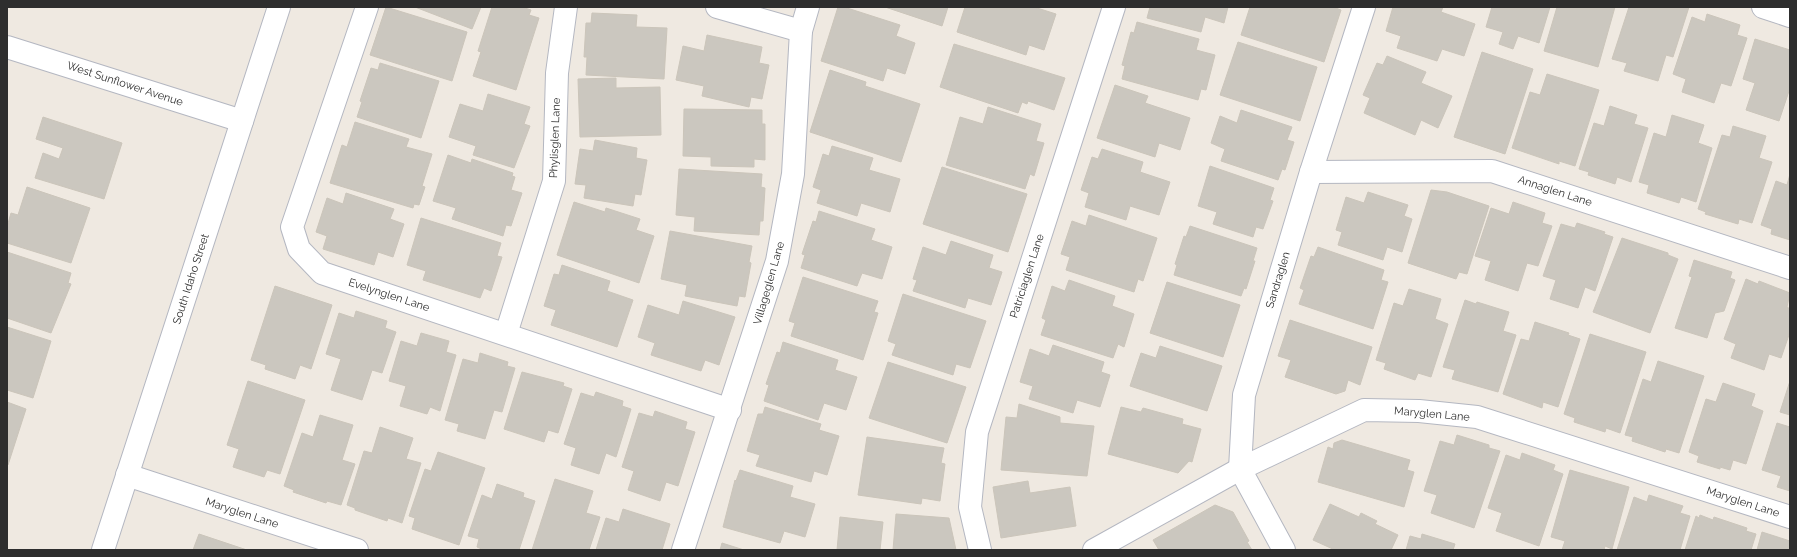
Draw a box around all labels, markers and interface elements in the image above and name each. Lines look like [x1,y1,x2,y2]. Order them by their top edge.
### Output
street label: West Sunflower Avenue [65,59,185,109]
street label: Phylisglen Lane [547,97,563,178]
street label: Annaglen Lane [1516,173,1594,209]
street label: South Idaho Street [170,232,212,326]
street label: Patriciaglen Lane [1007,232,1047,320]
street label: Villageglen Lane [751,239,787,326]
street label: Sandraglen [1263,250,1293,310]
street label: Evelynglen Lane [347,276,432,314]
street label: Maryglen Lane [1394,404,1471,424]
street label: Maryglen Lane [1705,484,1782,520]
street label: Maryglen Lane [204,495,281,531]

